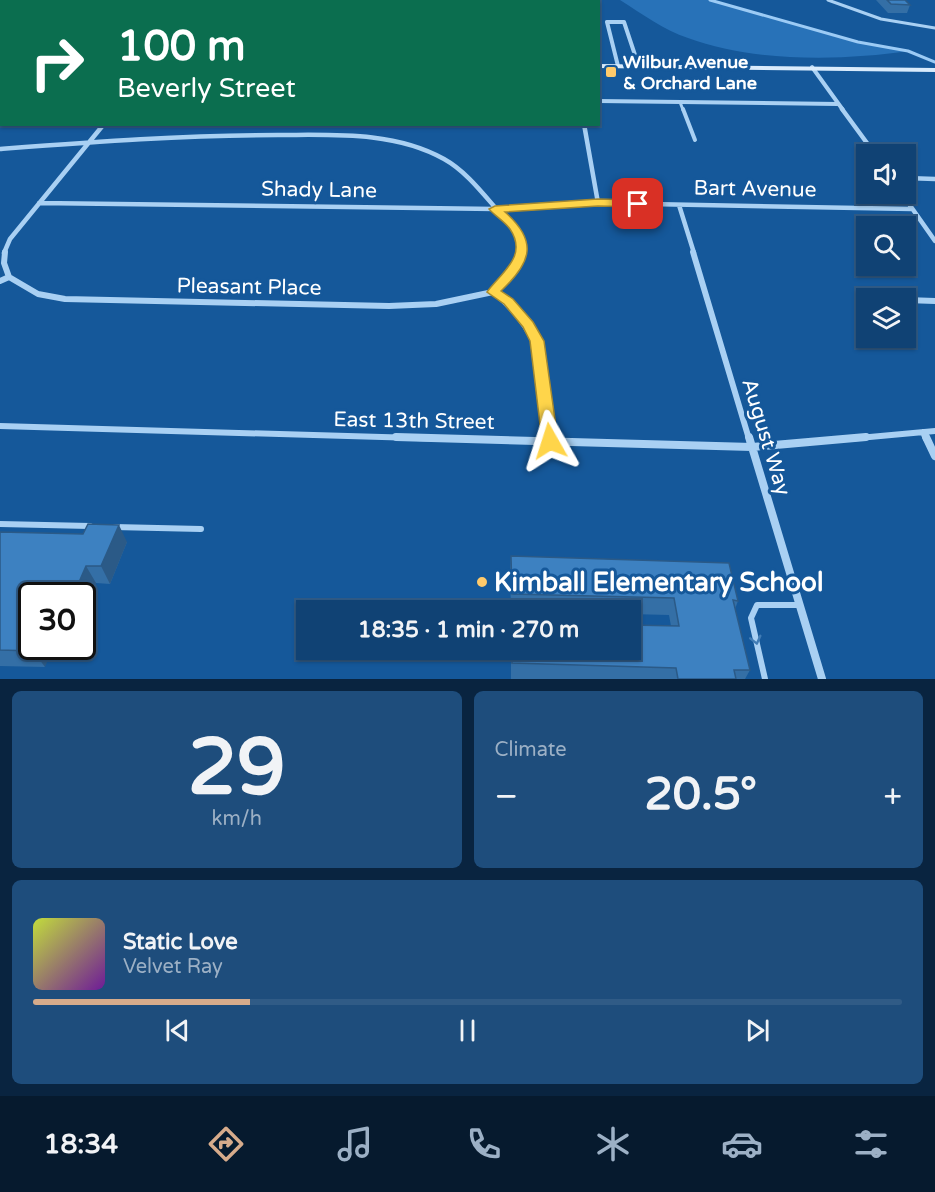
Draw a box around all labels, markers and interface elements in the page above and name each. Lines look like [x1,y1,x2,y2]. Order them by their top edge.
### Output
text: 100 m [117,21,246,72]
icon: right [18,24,96,102]
place label: Wilbur Avenue & Orchard Lane [623,51,757,94]
marker: Wilbur Avenue & Orchard Lane [604,65,618,79]
text: Beverly Street [117,72,296,105]
map controls [856,144,916,348]
button: sound [856,144,916,204]
street label: Bart Avenue [693,175,817,203]
street label: Shady Lane [261,176,377,204]
pin [612,178,663,229]
icon: arrive [621,187,654,220]
button: search [856,216,916,276]
street label: Pleasant Place [176,273,322,301]
button: layers [856,288,916,348]
street label: August Way [736,376,796,498]
street label: East 13th Street [333,407,495,435]
position arrow [518,409,582,473]
place label: Kimball Elementary School [494,567,823,598]
marker: Kimball Elementary School [475,575,489,589]
speed limit sign: 30 [18,582,96,660]
text: 18:35 · 1 min · 270 m [358,617,579,643]
one-way arrow [749,635,762,645]
text: 29 [188,721,286,815]
text: Climate [495,738,567,762]
text: 20.5° [644,768,757,822]
text: − [495,777,518,816]
text: + [883,777,902,816]
text: km/h [212,807,262,831]
text: Static Love [123,929,238,955]
text: Velvet Ray [123,955,223,979]
icon: previous [161,1014,194,1047]
icon: pause [451,1014,484,1047]
icon: next [741,1014,774,1047]
icon: directions [205,1123,247,1165]
icon: music [334,1123,376,1165]
icon: phone [463,1123,505,1165]
icon: climate [592,1123,634,1165]
icon: car [721,1123,763,1165]
icon: filters [850,1123,892,1165]
text: 18:34 [43,1128,118,1161]

